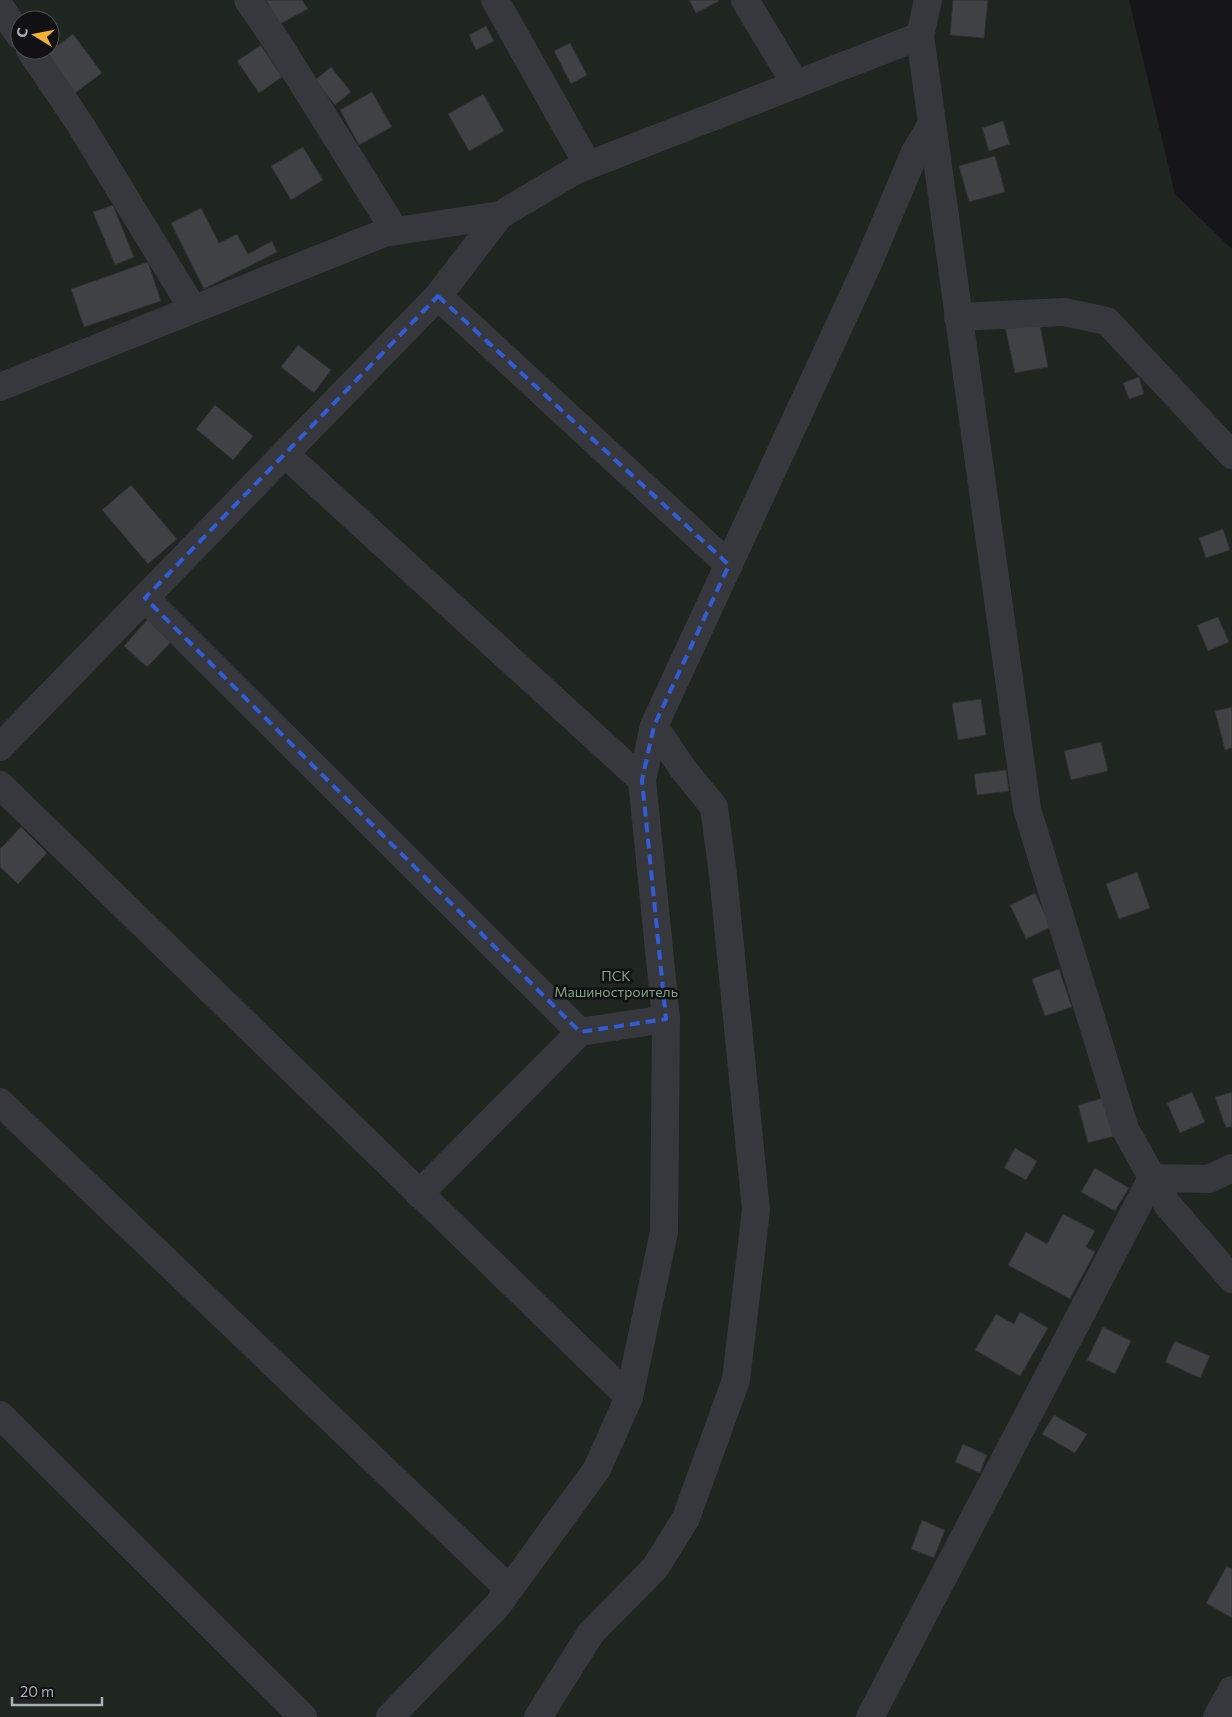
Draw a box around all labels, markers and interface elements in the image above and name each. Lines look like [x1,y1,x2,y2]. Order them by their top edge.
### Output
north arrow [10,10,60,60]
text: С [13,26,31,39]
park label: ПСК Машиностроитель [554,967,678,1000]
scale bar [12,1674,102,1706]
text: 20 m [20,1682,54,1700]

